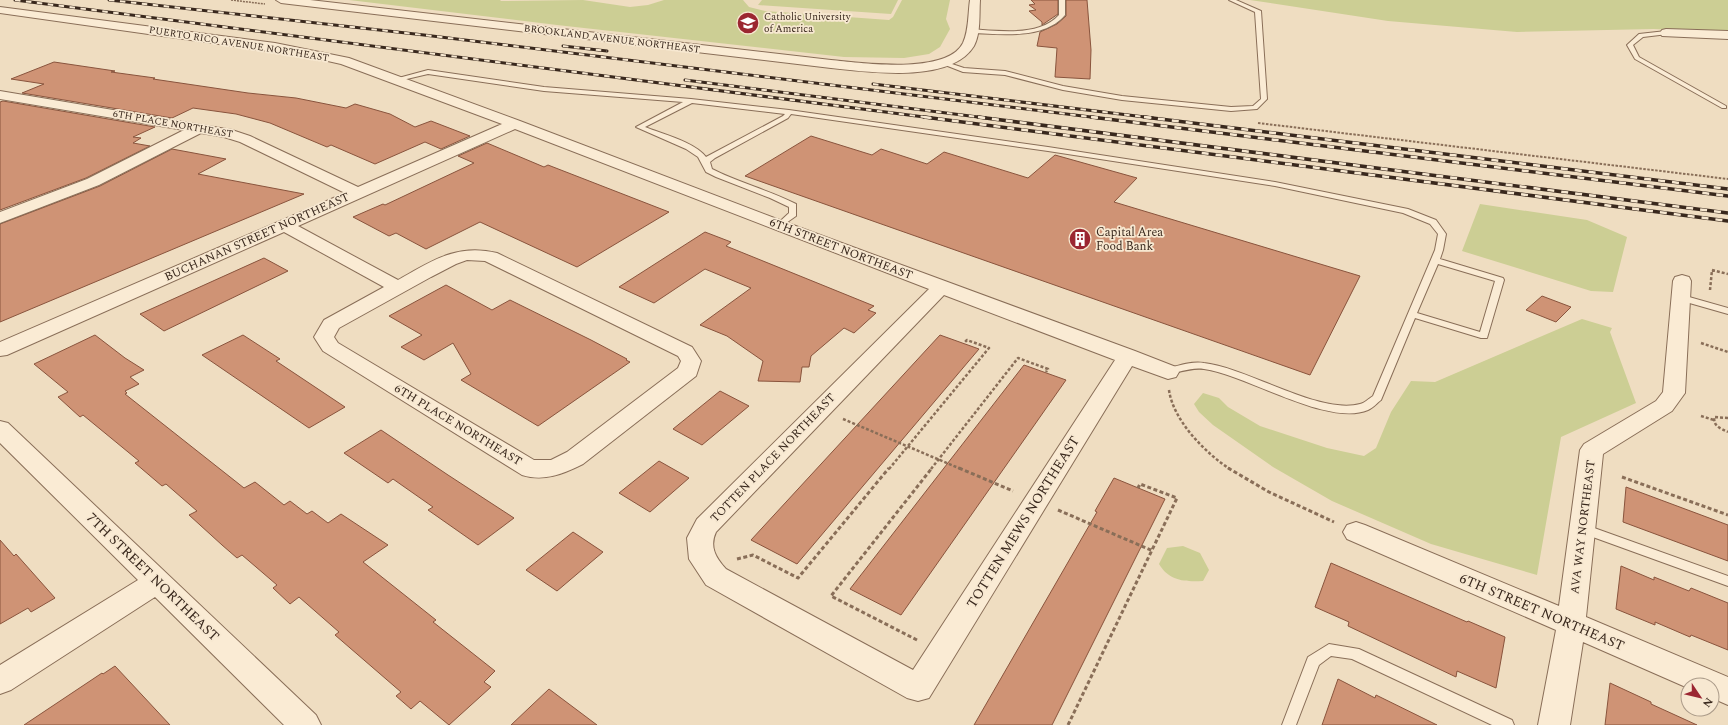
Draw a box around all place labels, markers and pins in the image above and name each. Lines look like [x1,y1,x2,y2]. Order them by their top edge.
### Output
place label: Catholic University of America [764,9,852,37]
school or university icon: Catholic University of America [735,10,761,36]
place label: Capital Area Food Bank [1096,223,1163,256]
building icon: Capital Area Food Bank [1067,226,1093,252]

